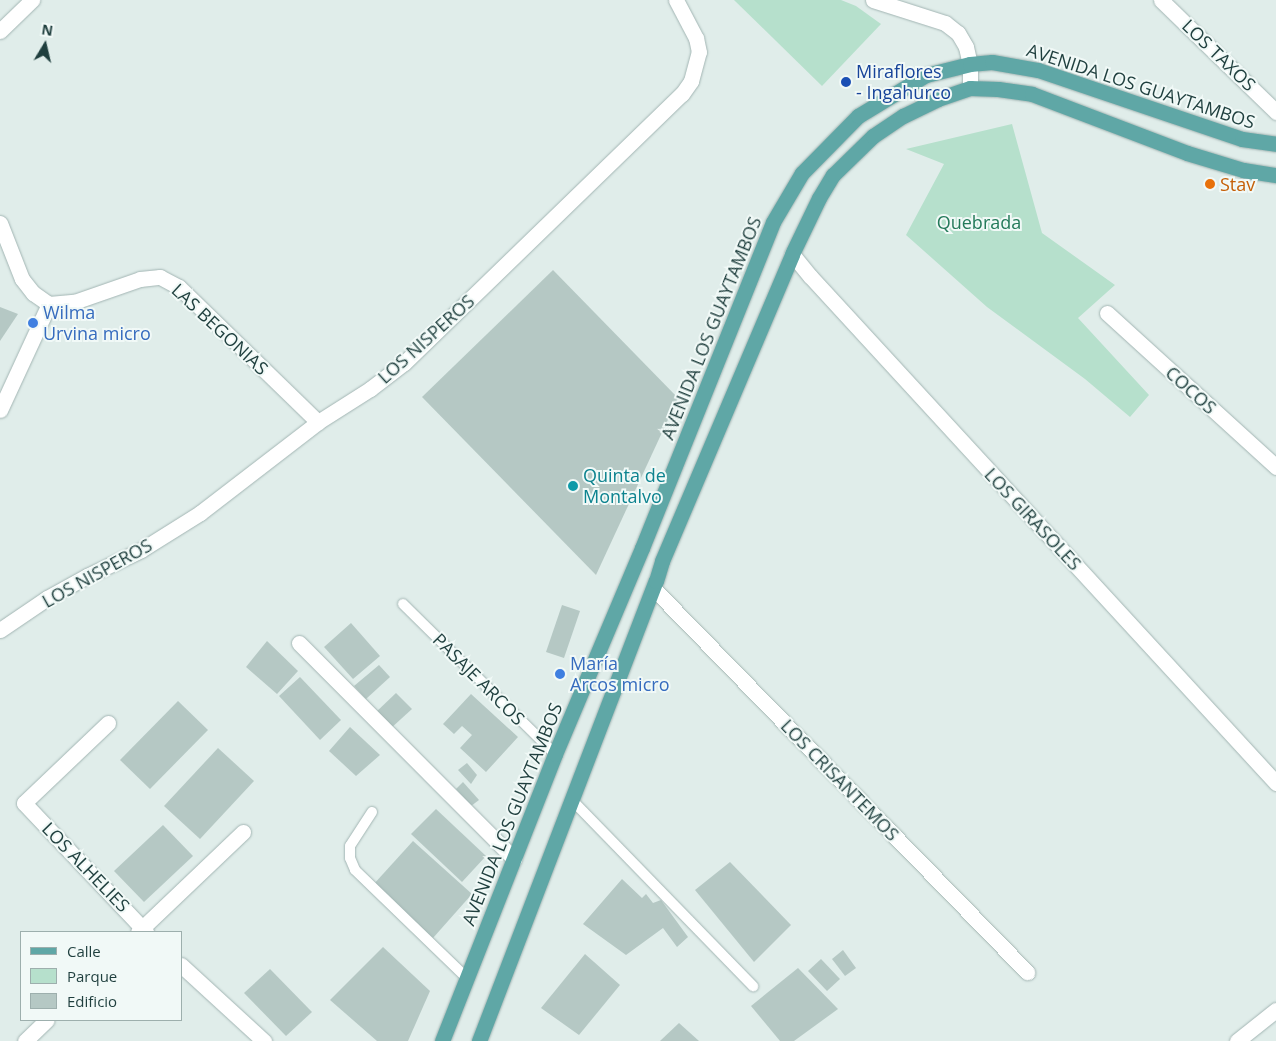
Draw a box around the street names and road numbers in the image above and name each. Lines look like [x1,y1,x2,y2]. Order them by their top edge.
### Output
street label: LOS TAXOS [1178,15,1260,95]
street label: AVENIDA LOS GUAYTAMBOS [1024,39,1258,133]
street label: AVENIDA LOS GUAYTAMBOS [656,213,766,443]
street label: LAS BEGONIAS [167,279,273,379]
street label: LOS NISPEROS [373,290,479,388]
street label: COCOS [1161,362,1221,418]
street label: LOS GIRASOLES [980,463,1086,575]
street label: LOS NISPEROS [38,534,156,612]
street label: PASAJE ARCOS [429,629,529,729]
street label: AVENIDA LOS GUAYTAMBOS [457,699,567,929]
street label: LOS CRISANTEMOS [777,715,903,845]
street label: LOS ALHELIES [38,818,134,916]

